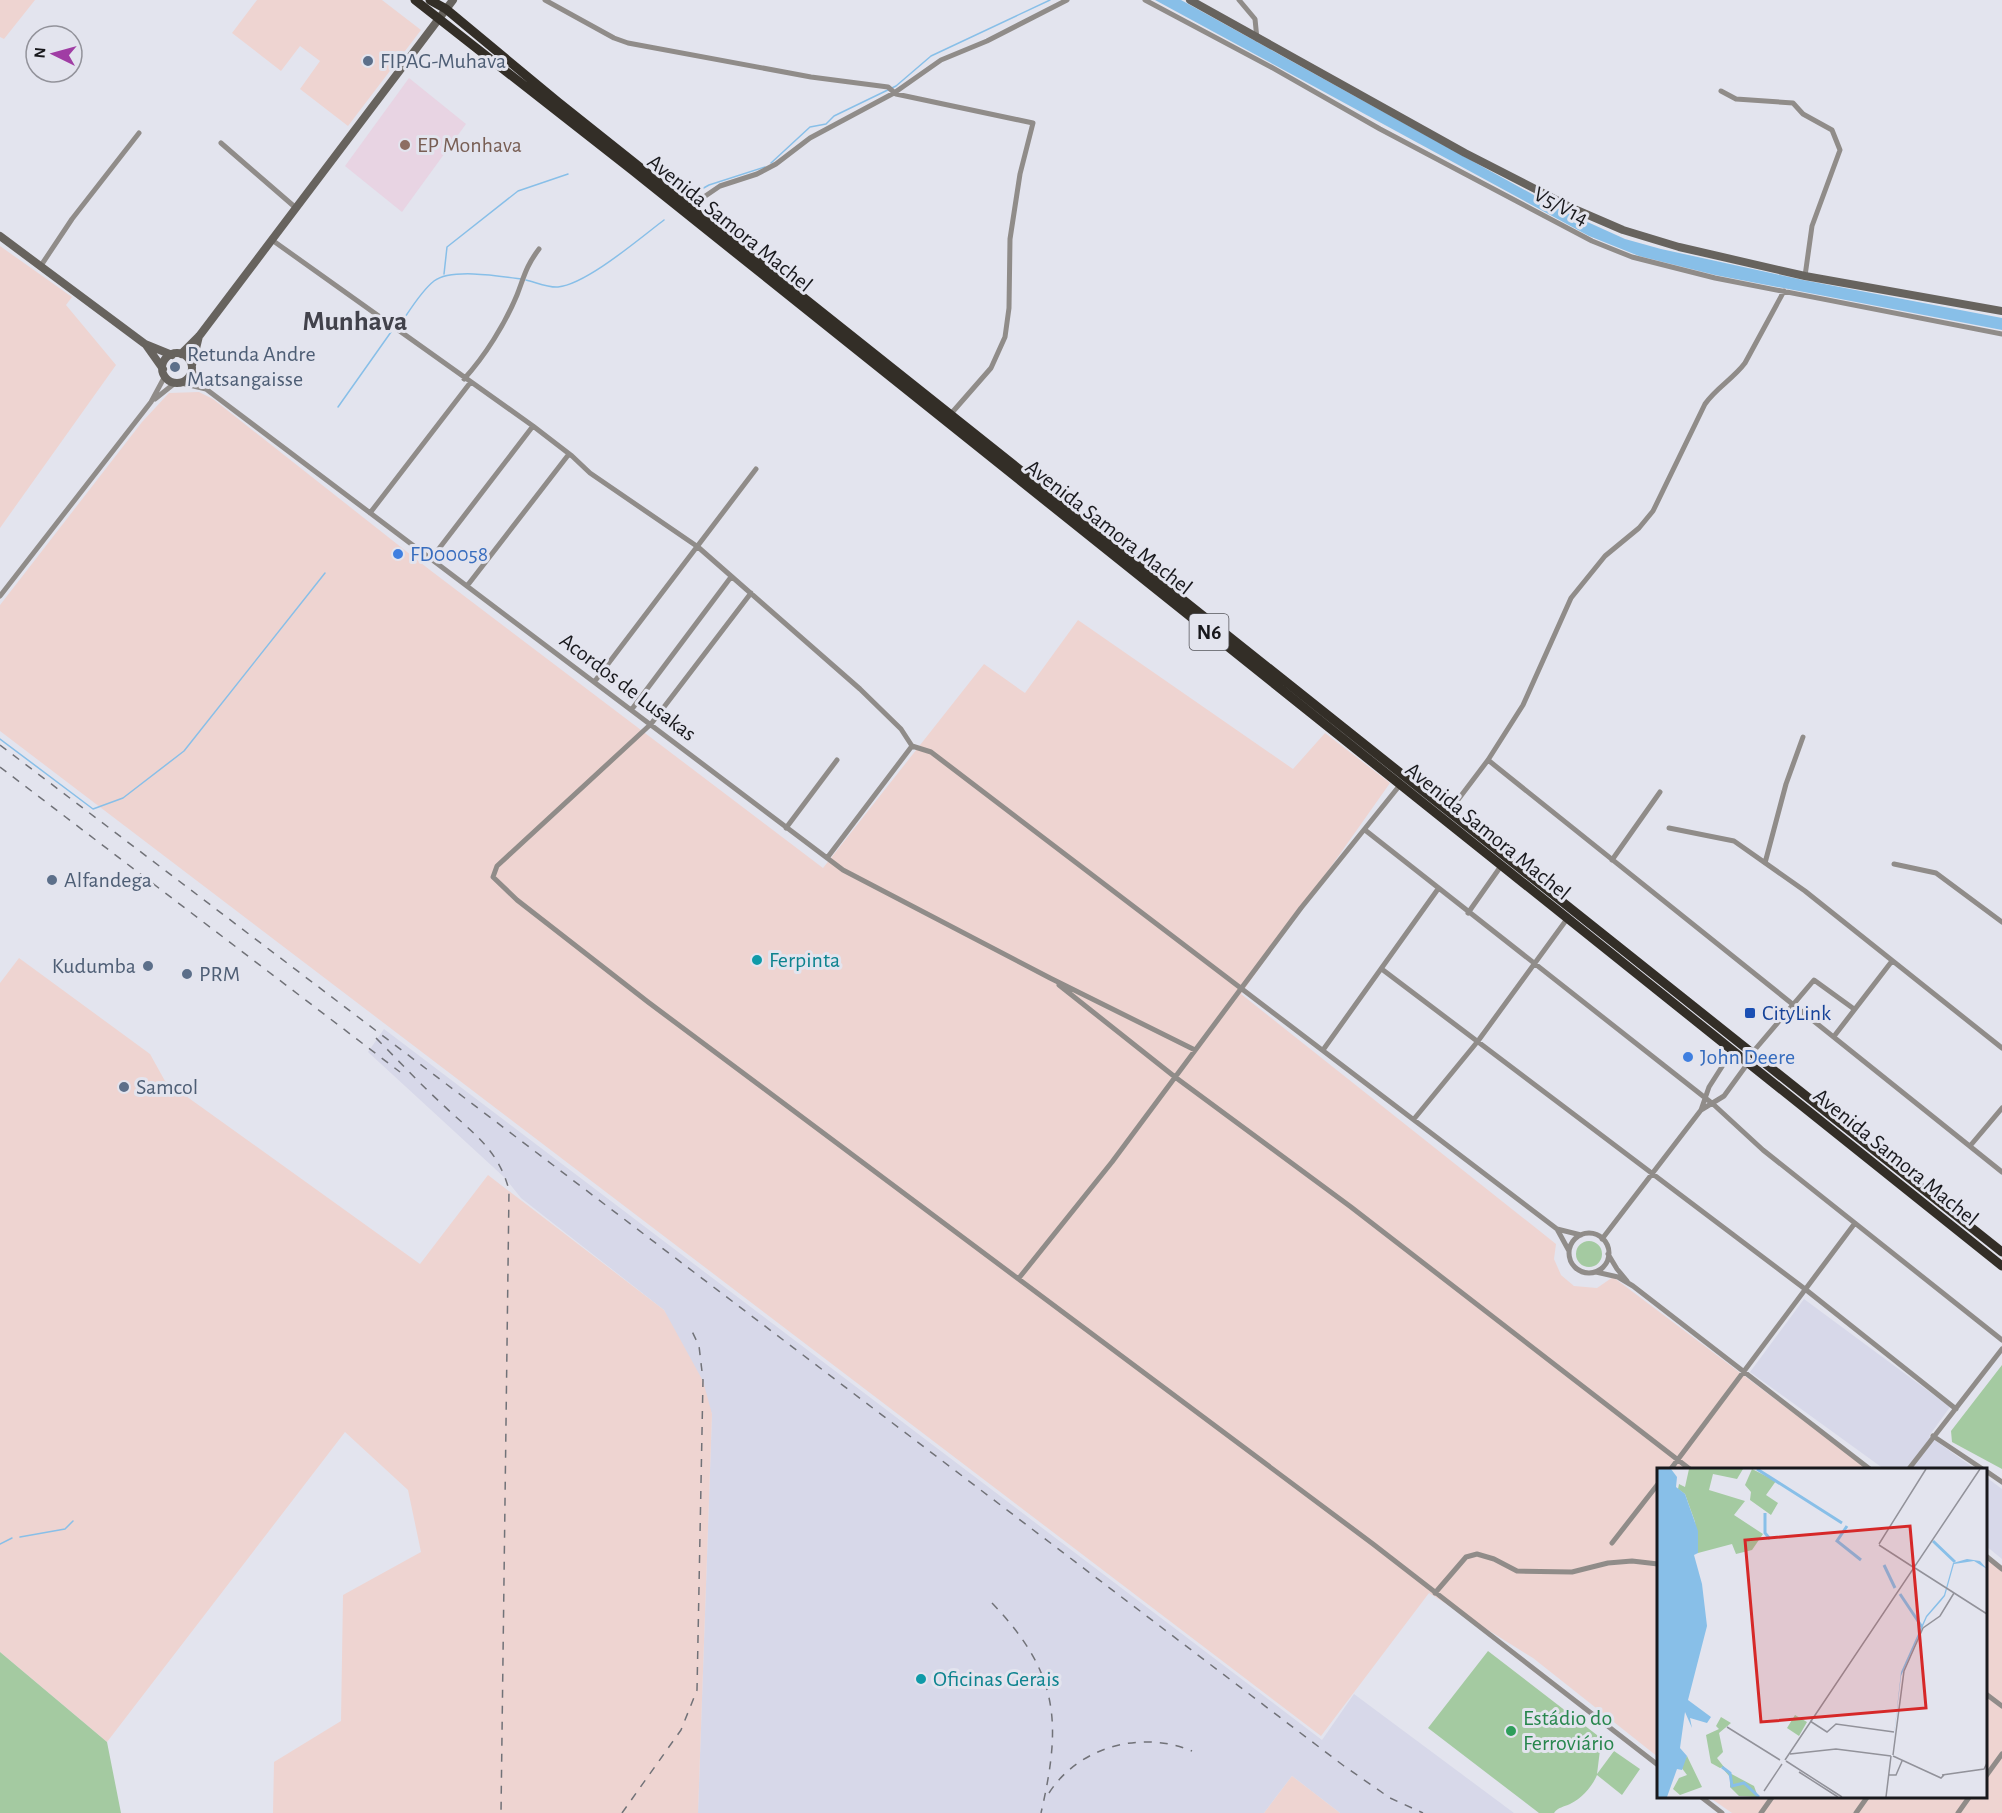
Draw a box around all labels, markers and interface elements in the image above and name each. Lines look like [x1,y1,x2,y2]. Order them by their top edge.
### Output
north arrow [24,24,84,84]
text: N [32,47,49,59]
place label: FIPAG-Muhava [380,50,506,72]
marker: FIPAG-Muhava [361,54,375,68]
place label: EP Monhava [417,134,522,156]
marker: EP Monhava [398,138,412,152]
street label: Avenida Samora Machel [643,150,817,296]
street label: V5/V14 [1530,183,1592,229]
district label: Munhava [303,308,407,336]
place label: Retunda Andre Matsangaisse [187,343,316,390]
marker: Retunda Andre Matsangaisse [168,360,182,374]
street label: Avenida Samora Machel [1022,455,1196,599]
place label: FD00058 [410,543,488,565]
marker: FD00058 [391,547,405,561]
road number: N6 [1190,614,1228,650]
street label: Acordos de Lusakas [556,629,700,745]
street label: Avenida Samora Machel [1401,758,1575,904]
place label: Alfandega [64,869,152,891]
marker: Alfandega [45,873,59,887]
place label: Ferpinta [769,949,840,971]
marker: Ferpinta [750,953,764,967]
place label: Kudumba [52,955,136,977]
marker: Kudumba [141,959,155,973]
place label: PRM [199,963,240,985]
marker: PRM [180,967,194,981]
place label: CityLink [1762,1002,1831,1024]
marker: CityLink [1743,1006,1757,1020]
place label: John Deere [1700,1046,1795,1068]
marker: John Deere [1681,1050,1695,1064]
place label: Samcol [136,1076,198,1098]
marker: Samcol [117,1080,131,1094]
street label: Avenida Samora Machel [1809,1084,1983,1230]
inset map [1657,1468,1987,1798]
place label: Oficinas Gerais [933,1668,1060,1690]
marker: Oficinas Gerais [914,1672,928,1686]
place label: Estádio do Ferroviário [1523,1707,1614,1754]
marker: Estádio do Ferroviário [1504,1724,1518,1738]

